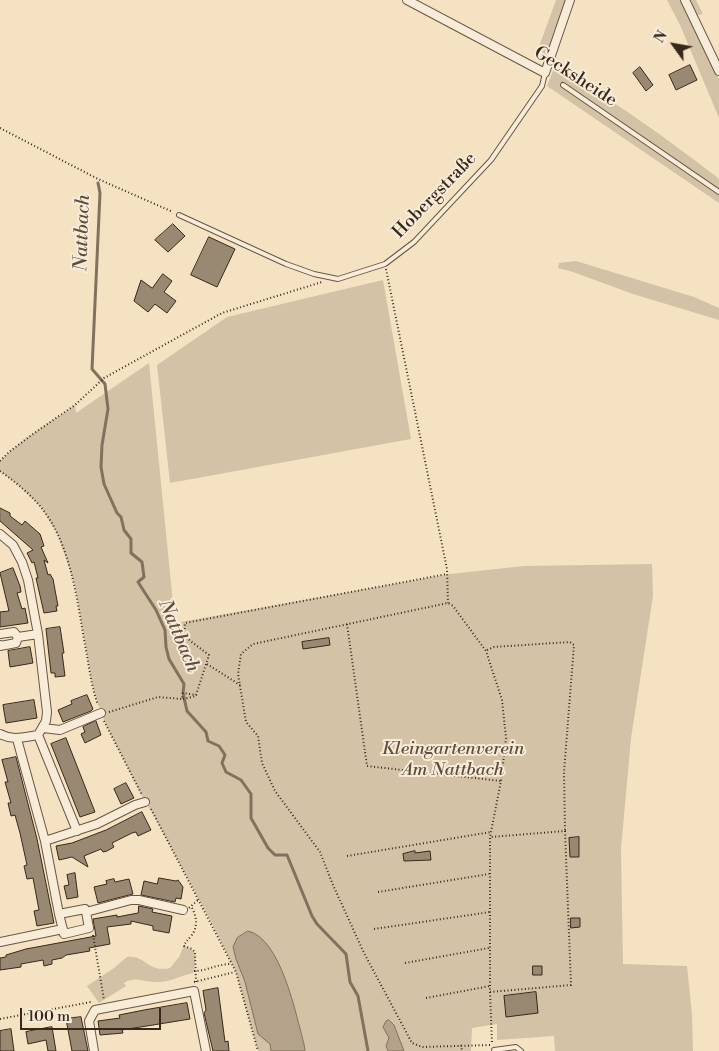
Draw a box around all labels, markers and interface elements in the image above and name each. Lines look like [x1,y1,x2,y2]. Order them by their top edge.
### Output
north arrow [649,20,699,70]
text: N [651,28,672,47]
street label: Gecksheide [529,42,621,112]
street label: Hobergstraße [389,148,481,244]
water label: Nattbach [70,194,96,272]
water label: Nattbach [153,596,203,676]
park label: Kleingartenverein Am Nattbach [382,739,524,782]
scale bar [22,998,164,1030]
text: 100 m [28,1007,70,1026]

